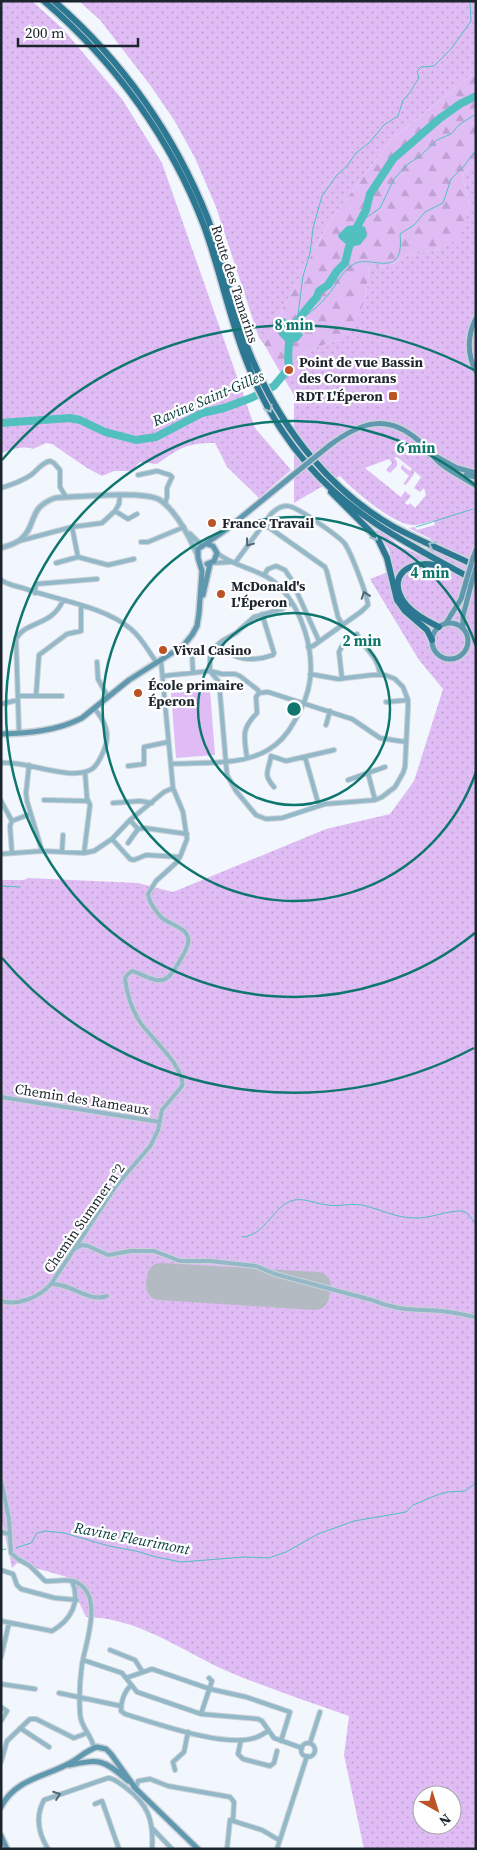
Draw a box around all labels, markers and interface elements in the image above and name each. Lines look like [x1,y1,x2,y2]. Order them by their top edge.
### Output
scale bar [18,15,138,47]
text: 200 m [25,22,65,43]
street label: Route des Tamarins [206,222,264,346]
text: 8 min [275,314,313,335]
place label: Point de vue Bassin des Cormorans [299,352,424,388]
marker: Point de vue Bassin des Cormorans [283,364,295,376]
water label: Ravine Saint-Gilles [148,365,268,431]
place label: RDT L'Éperon [296,386,383,406]
marker: RDT L'Éperon [387,390,399,402]
one-way arrow [263,403,273,412]
text: 6 min [397,437,435,458]
place label: France Travail [222,513,315,533]
marker: France Travail [206,517,218,529]
one-way arrow [370,531,379,540]
one-way arrow [247,537,255,546]
one-way arrow [428,541,437,551]
text: 4 min [411,562,449,583]
place label: McDonald's L'Éperon [231,576,306,612]
marker: McDonald's L'Éperon [215,588,227,600]
one-way arrow [361,591,371,600]
text: 2 min [343,630,381,651]
place label: Vival Casino [173,640,252,660]
marker: Vival Casino [157,644,169,656]
place label: École primaire Éperon [148,675,244,711]
marker: École primaire Éperon [132,687,144,699]
centre of rings [285,700,303,718]
street label: Chemin des Rameaux [13,1079,151,1120]
street label: Chemin Summer n°2 [39,1159,129,1277]
water label: Ravine Fleurimont [71,1516,193,1560]
north arrow [412,1785,462,1835]
one-way arrow [53,1791,61,1801]
text: N [435,1809,455,1831]

